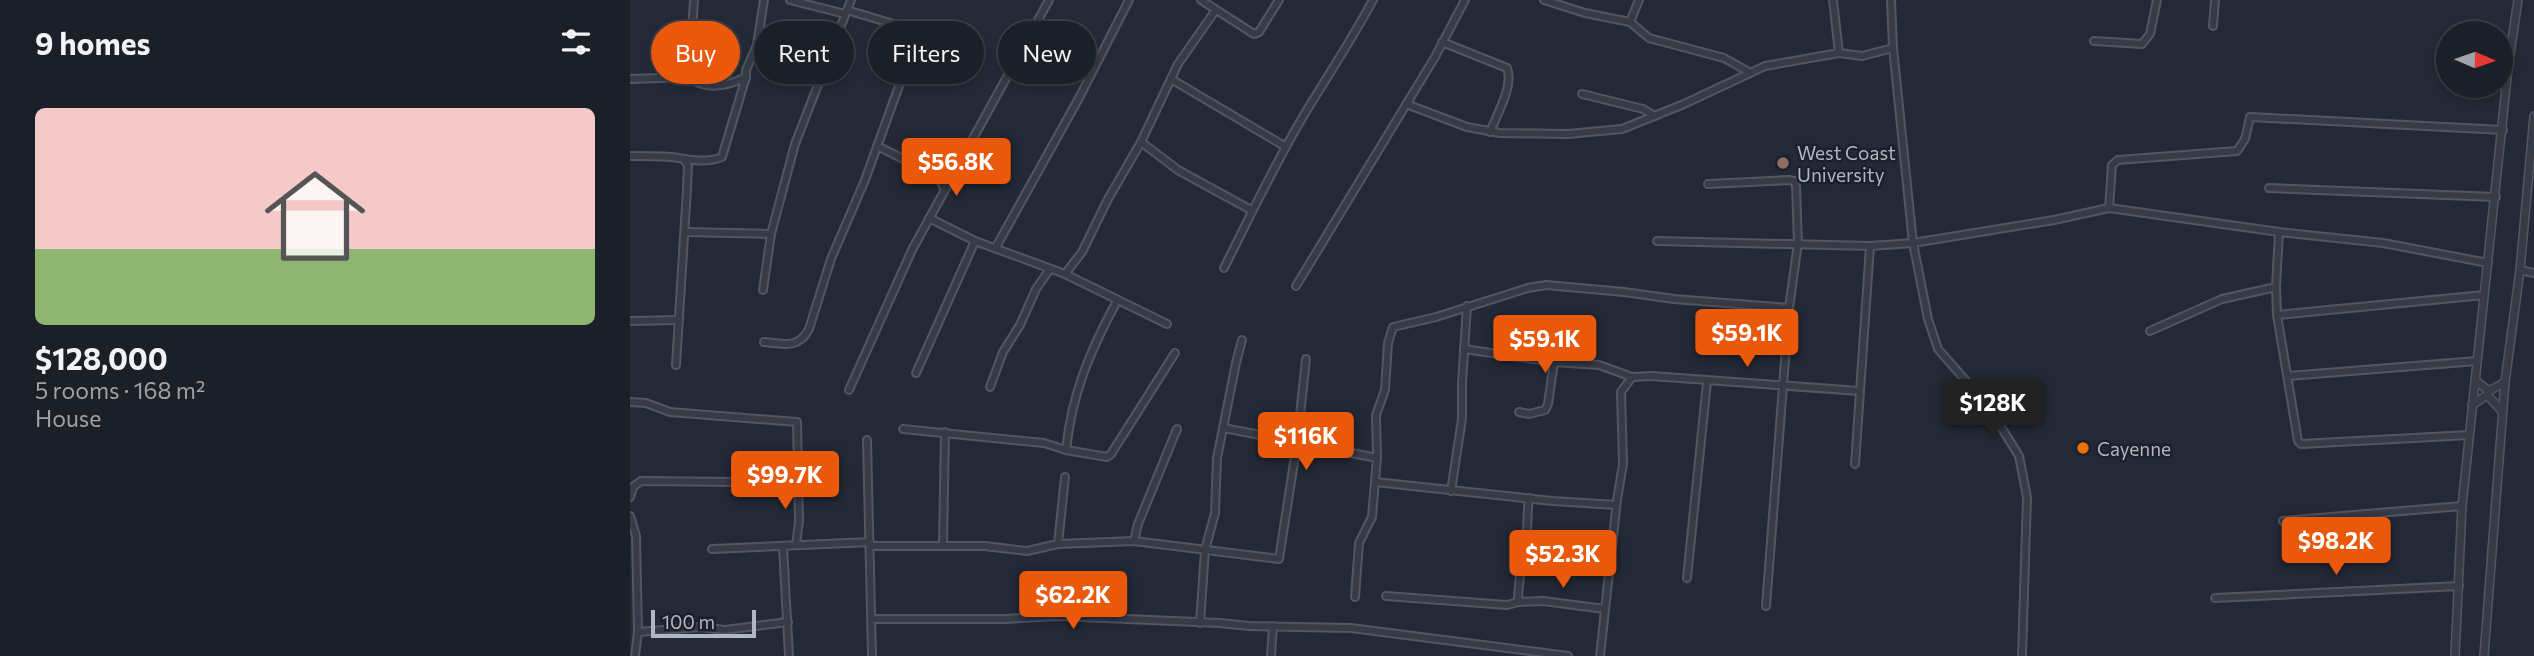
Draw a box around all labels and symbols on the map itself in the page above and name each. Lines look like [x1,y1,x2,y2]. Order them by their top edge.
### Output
north arrow [2436,21,2513,98]
pin: $56.8K [899,138,1013,198]
place label: West Coast University [1797,141,1896,186]
marker: West Coast University [1775,155,1791,171]
pin: $59.1K [1690,310,1804,369]
pin: $59.1K [1488,316,1602,375]
pin: $128K [1944,380,2042,439]
pin: $116K [1257,412,1355,472]
place label: Cayenne [2097,437,2171,460]
marker: Cayenne [2075,440,2091,456]
pin: $99.7K [728,452,842,511]
pin: $98.2K [2279,518,2393,577]
pin: $52.3K [1506,530,1620,590]
pin: $62.2K [1016,572,1130,631]
scale bar [651,607,756,639]

